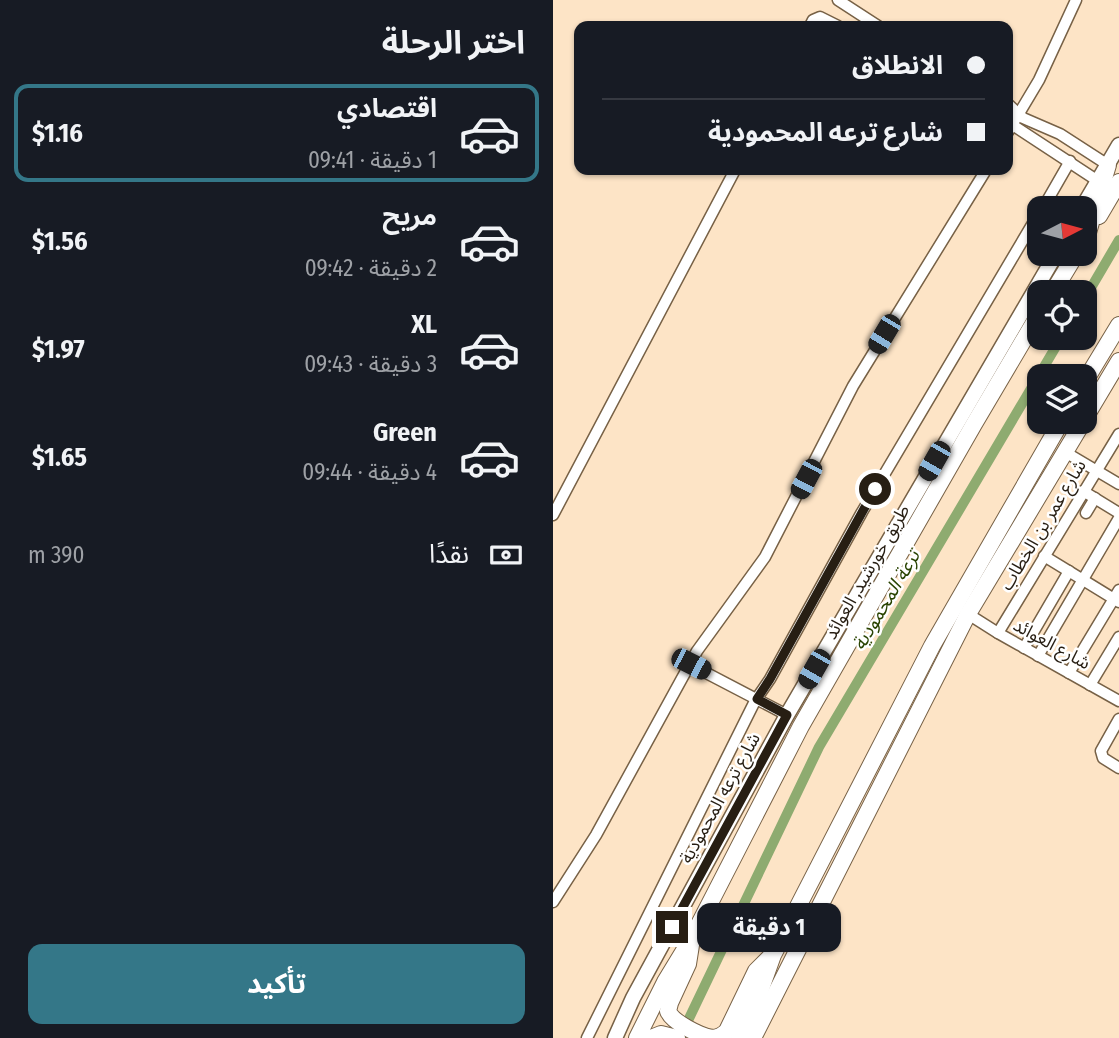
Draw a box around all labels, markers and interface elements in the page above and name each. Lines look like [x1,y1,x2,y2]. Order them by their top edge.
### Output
text: اختر الرحلة [382,23,525,61]
text: الانطلاق [852,50,943,81]
text: اقتصادي [337,93,437,124]
icon: car [458,102,521,165]
text: شارع ترعه المحمودية [708,117,943,148]
text: $1.16 [32,118,83,149]
text: 1 دقيقة · 09:41 [308,146,437,174]
north arrow [1027,196,1097,266]
map controls [1027,196,1097,434]
text: مريح [382,201,437,232]
icon: car [458,210,521,273]
text: $1.56 [32,226,88,257]
text: 2 دقيقة · 09:42 [305,254,437,282]
button: locate [1027,280,1097,350]
text: XL [411,309,437,340]
car [865,311,904,357]
icon: car [458,318,521,381]
text: $1.97 [32,334,85,365]
text: 3 دقيقة · 09:43 [304,350,437,378]
button: layers [1027,364,1097,434]
text: Green [373,417,437,448]
icon: car [458,426,521,489]
car [915,438,954,484]
text: $1.65 [32,442,87,473]
car [787,456,826,502]
street label: شارع عمر بن الخطاب [995,456,1093,596]
text: 4 دقيقة · 09:44 [302,458,437,486]
route start [859,473,891,505]
street label: طريق خورشيد, العوائد [819,501,915,643]
icon: cash [487,536,525,574]
text: نقدًا [429,539,469,570]
text: 390 m [28,541,84,569]
water label: ترعة المحمودية [847,544,926,654]
street label: شارع العوائد [1008,614,1094,677]
car [668,645,715,683]
car [795,646,834,692]
street label: شارع ترعه المحمودية [675,729,768,869]
callout: 1 دقيقة [697,902,840,951]
route end [656,911,688,943]
text: 1 دقيقة [733,913,805,941]
button: تأكيد [28,944,525,1024]

